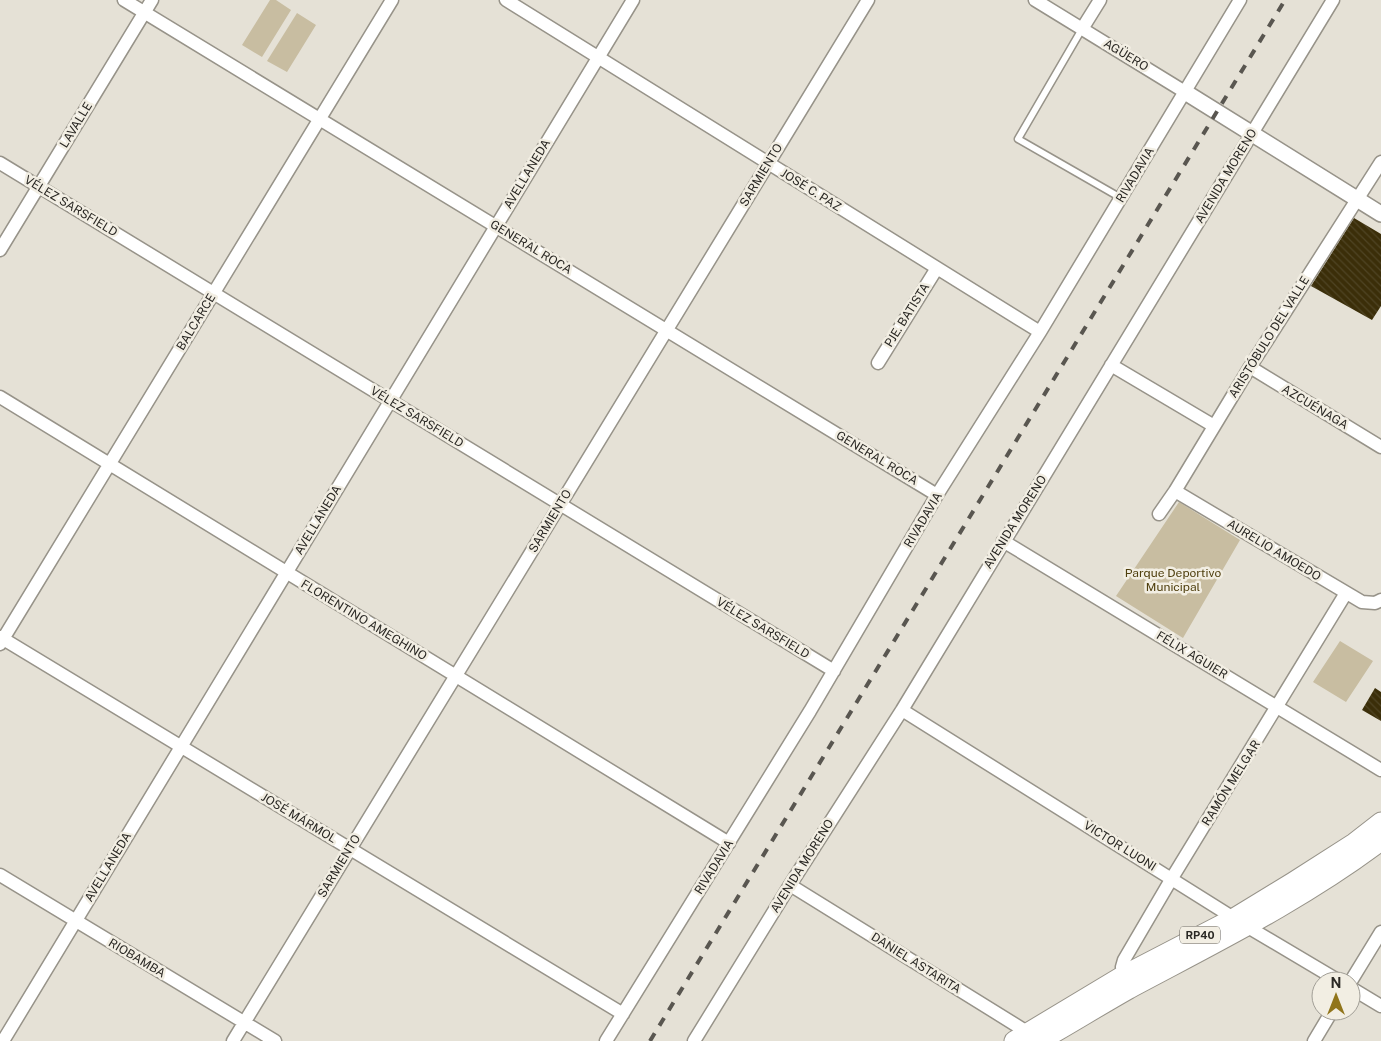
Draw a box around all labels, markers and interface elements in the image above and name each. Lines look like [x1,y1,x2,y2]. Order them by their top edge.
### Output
street label: AGÜERO [1101,36,1151,74]
street label: LAVALLE [57,100,95,150]
street label: AVENIDA MORENO [1192,126,1260,226]
street label: AVELLANEDA [501,136,553,211]
street label: SARMIENTO [737,141,785,209]
street label: RIVADAVIA [1113,144,1157,205]
street label: JOSÉ C. PAZ [778,166,844,214]
street label: VÉLEZ SARSFIELD [22,173,120,239]
street label: GENERAL ROCA [488,217,575,277]
street label: ARISTÓBULO DEL VALLE [1226,274,1312,400]
street label: PJE. BATISTA [882,280,932,350]
street label: BALCARCE [174,291,218,353]
street label: AZCUÉNAGA [1279,382,1351,433]
street label: VÉLEZ SARSFIELD [368,384,466,450]
street label: GENERAL ROCA [834,428,921,488]
street label: AVENIDA MORENO [981,473,1050,571]
street label: AVELLANEDA [292,482,344,557]
street label: SARMIENTO [526,487,574,555]
street label: RIVADAVIA [901,489,945,550]
street label: AURELIO AMOEDO [1225,516,1324,584]
park label: Parque Deportivo Municipal [1125,566,1221,594]
street label: FLORENTINO AMEGHINO [298,577,430,663]
street label: VÉLEZ SARSFIELD [714,595,812,661]
street label: FÉLIX AGUIER [1154,628,1230,682]
street label: RAMÓN MELGAR [1199,738,1263,828]
street label: JOSÉ MÁRMOL [259,790,339,846]
street label: AVENIDA MORENO [768,817,837,915]
street label: VICTOR LUONI [1081,818,1159,874]
street label: AVELLANEDA [82,829,134,904]
street label: SARMIENTO [315,832,363,900]
street label: RIVADAVIA [692,837,737,897]
road number: RP40 [1180,926,1220,944]
street label: DANIEL ASTARITA [869,930,964,997]
street label: RIOBAMBA [106,936,168,981]
north arrow [1311,971,1361,1021]
text: N [1331,975,1341,991]

